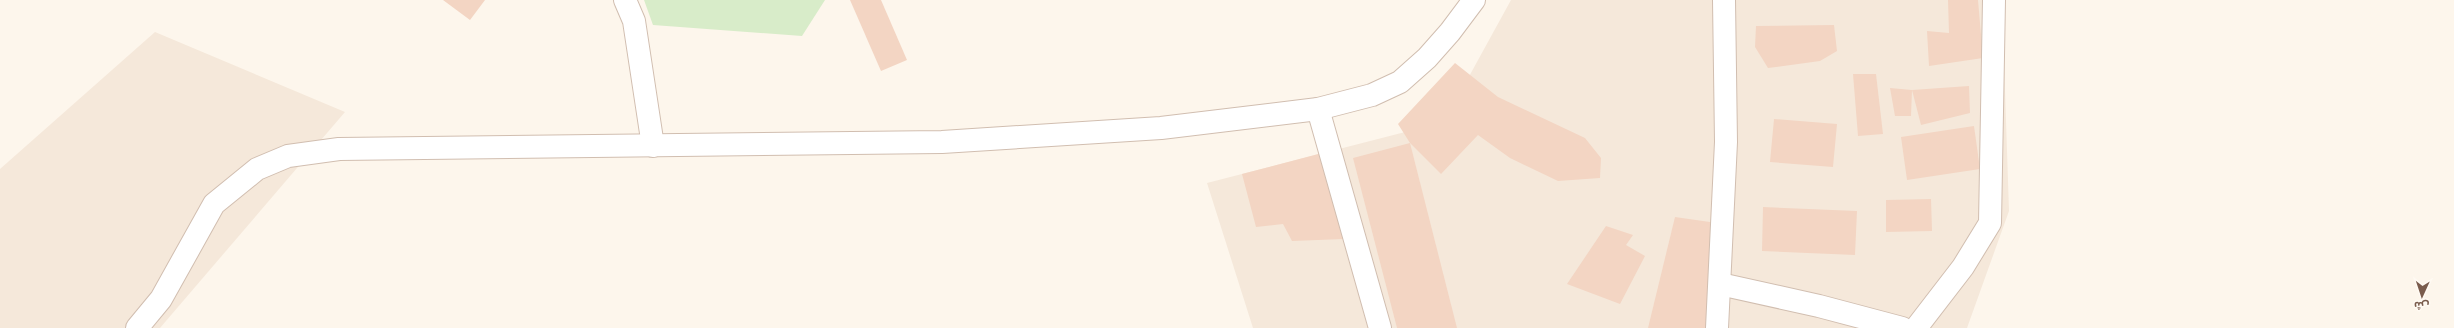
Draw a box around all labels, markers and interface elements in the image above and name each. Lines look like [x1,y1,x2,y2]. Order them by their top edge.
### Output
north arrow [2402,276,2442,316]
text: ش [2414,298,2429,314]

